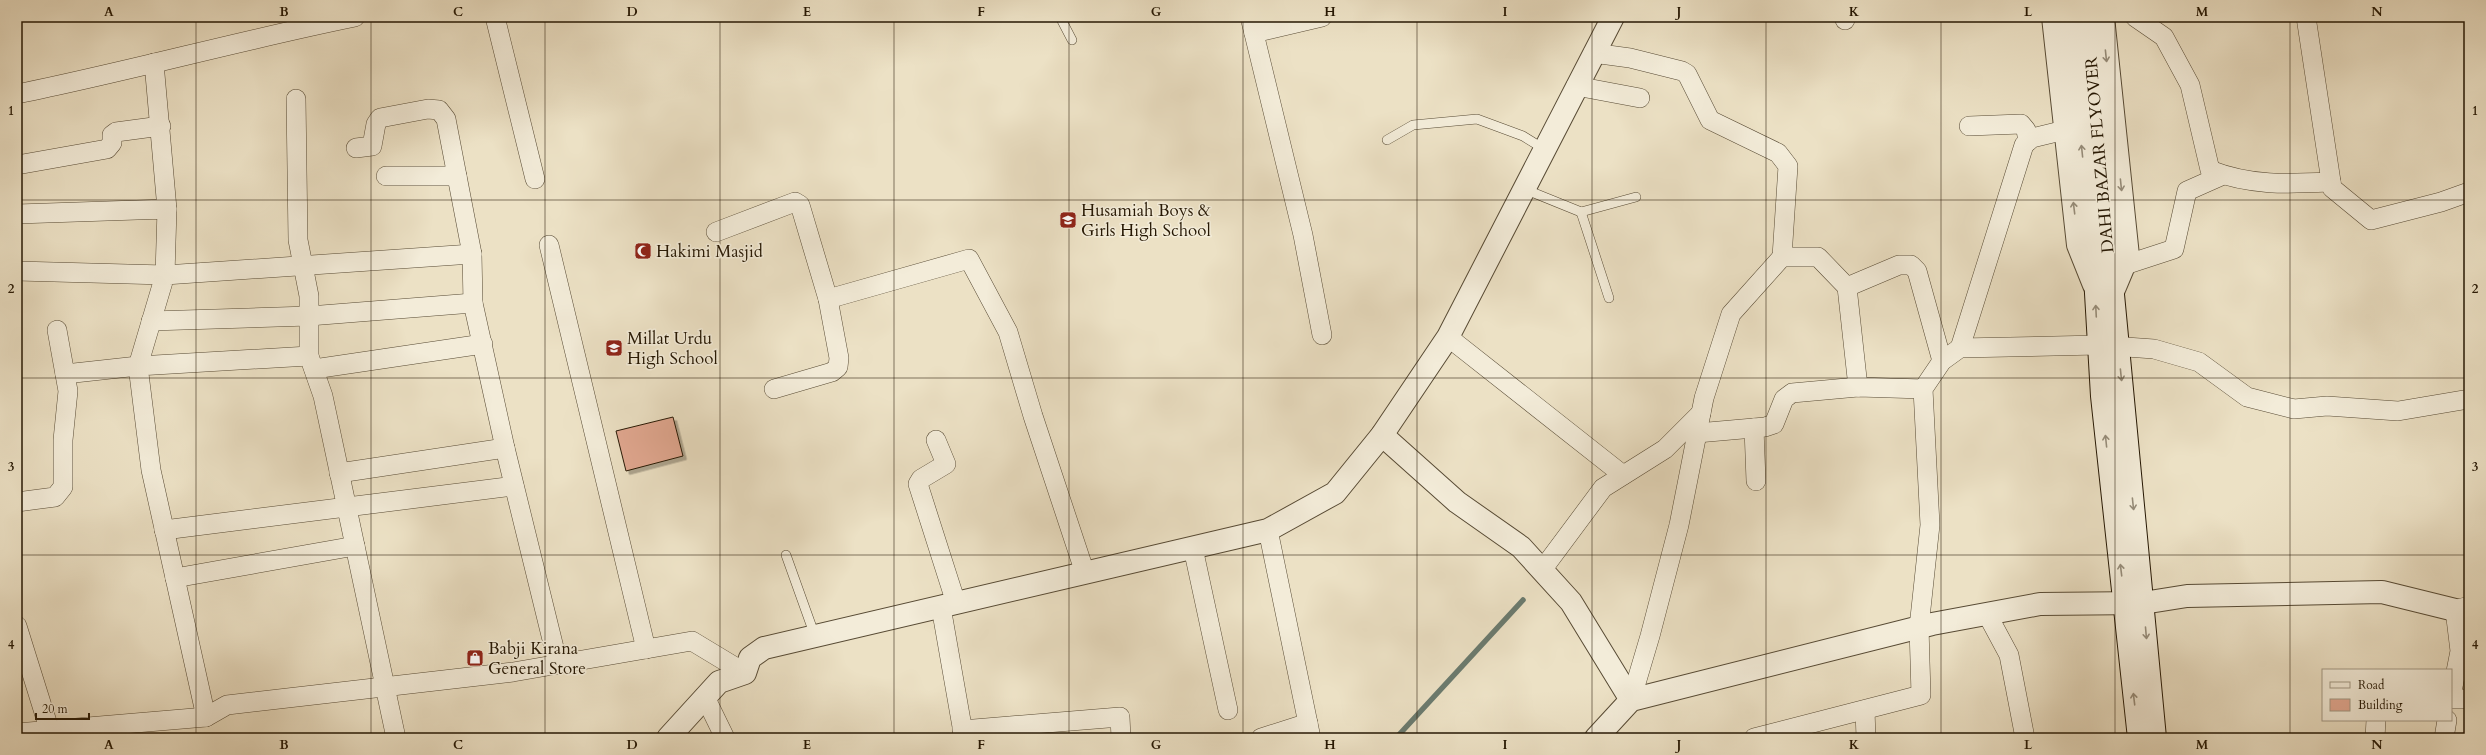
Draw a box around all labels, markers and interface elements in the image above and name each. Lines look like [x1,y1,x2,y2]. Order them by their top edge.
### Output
text: A [104,3,114,21]
text: B [279,3,289,21]
text: C [453,3,463,21]
text: D [626,3,638,21]
text: E [803,3,811,21]
text: F [977,3,985,21]
text: G [1151,3,1162,21]
text: H [1324,3,1336,21]
text: I [1502,3,1508,21]
text: J [1675,3,1682,21]
text: K [1849,3,1860,21]
text: L [2024,3,2033,21]
text: M [2196,3,2209,21]
text: N [2371,3,2383,21]
one-way arrow [2103,49,2110,62]
street label: DAHI BAZAR FLYOVER [2079,56,2120,254]
text: 1 [8,102,14,120]
text: 1 [2472,102,2478,120]
one-way arrow [2078,145,2086,158]
one-way arrow [2117,178,2124,191]
place label: Husamiah Boys & Girls High School [1081,199,1211,242]
one-way arrow [2070,202,2078,215]
school or university icon: Husamiah Boys & Girls High School [1058,210,1078,230]
place label: Hakimi Masjid [656,240,763,263]
mosque icon: Hakimi Masjid [633,241,653,261]
text: 2 [8,280,15,298]
text: 2 [2472,280,2479,298]
one-way arrow [2092,305,2099,318]
place label: Millat Urdu High School [627,327,718,370]
school or university icon: Millat Urdu High School [604,338,624,358]
one-way arrow [2117,368,2125,381]
one-way arrow [2103,435,2110,448]
text: 3 [8,458,15,476]
text: 3 [2472,458,2479,476]
one-way arrow [2130,497,2137,510]
one-way arrow [2117,564,2125,577]
one-way arrow [2142,626,2149,639]
text: 4 [8,636,15,654]
text: 4 [2472,636,2479,654]
place label: Babji Kirana General Store [488,637,586,680]
shop icon: Babji Kirana General Store [465,648,485,668]
legend [2322,669,2452,721]
text: Road [2358,677,2385,693]
one-way arrow [2131,693,2138,706]
scale bar [36,695,89,721]
text: Building [2358,697,2403,713]
text: 20 m [42,701,69,717]
text: A [104,736,114,754]
text: B [279,736,289,754]
text: C [453,736,463,754]
text: D [626,736,638,754]
text: E [803,736,811,754]
text: F [977,736,985,754]
text: G [1151,736,1162,754]
text: H [1324,736,1336,754]
text: I [1502,736,1508,754]
text: J [1675,736,1682,754]
text: K [1849,736,1860,754]
text: L [2024,736,2033,754]
text: M [2196,736,2209,754]
text: N [2371,736,2383,754]

